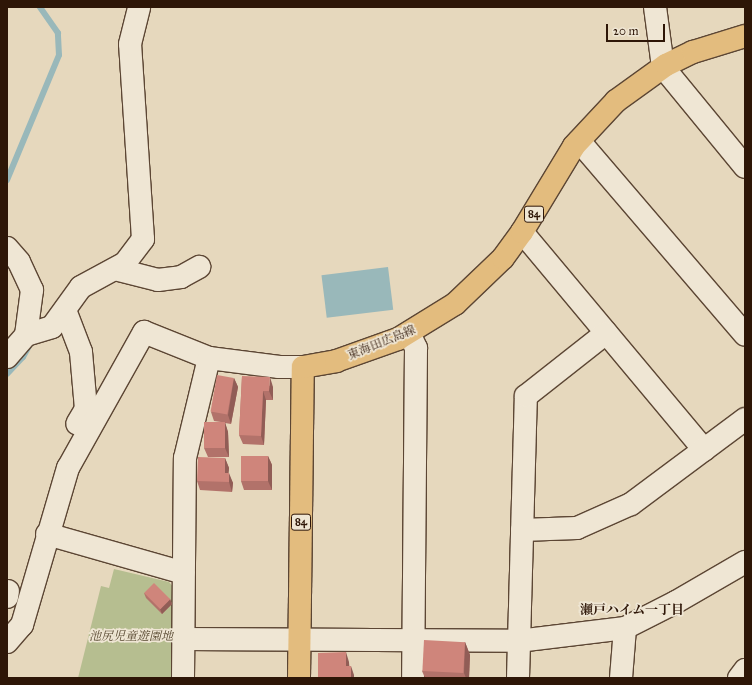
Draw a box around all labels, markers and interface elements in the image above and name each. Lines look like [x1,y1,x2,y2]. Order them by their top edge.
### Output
scale bar [608,16,667,42]
text: 20 m [613,24,639,38]
road number: 84 [524,205,544,223]
street label: 東海田広島線 [346,323,418,363]
road number: 84 [291,513,311,531]
district label: 瀬戸ハイム一丁目 [580,602,684,618]
park label: 池尻児童遊園地 [89,630,173,644]

